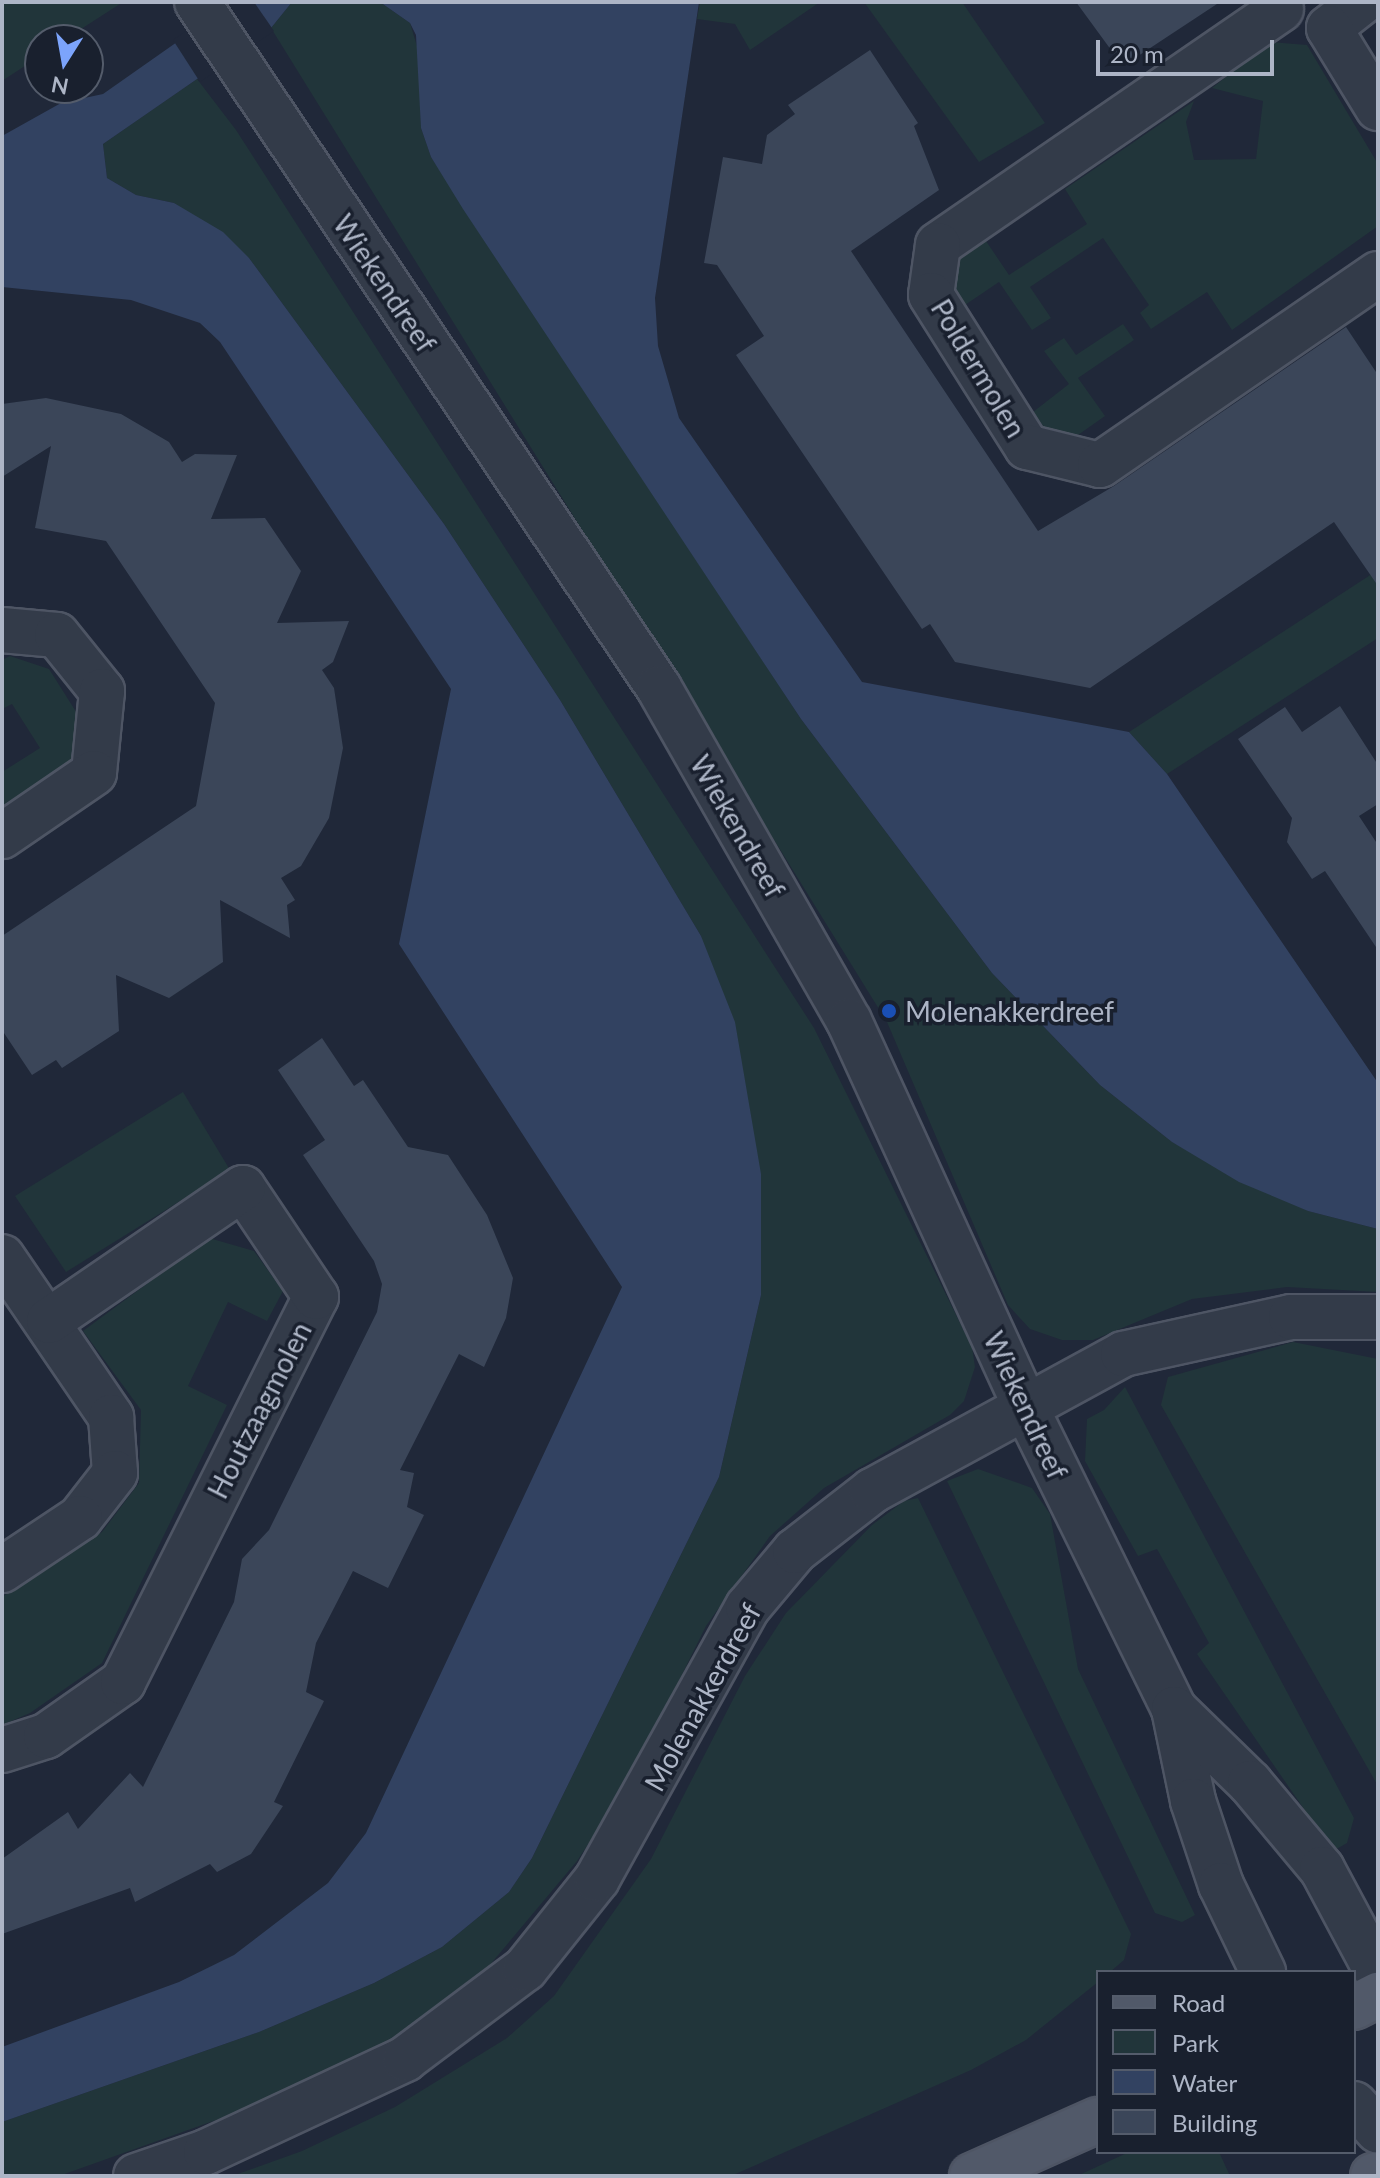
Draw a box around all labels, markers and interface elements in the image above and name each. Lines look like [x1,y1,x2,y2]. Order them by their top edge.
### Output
north arrow [24,24,104,104]
scale bar [1100,24,1278,74]
text: 20 m [1110,39,1164,68]
text: N [49,71,71,101]
street label: Wiekendreef [327,208,443,358]
street label: Poldermolen [925,293,1033,443]
street label: Wiekendreef [684,749,792,903]
place label: Molenakkerdreef [905,994,1114,1028]
marker: Molenakkerdreef [880,1002,898,1020]
street label: Houtzaagmolen [200,1316,318,1504]
street label: Wiekendreef [977,1326,1075,1484]
street label: Molenakkerdreef [637,1597,767,1797]
legend [1096,1970,1356,2154]
text: Road [1172,1988,1225,2017]
text: Park [1172,2028,1219,2057]
text: Water [1172,2068,1237,2097]
text: Building [1172,2108,1257,2137]

